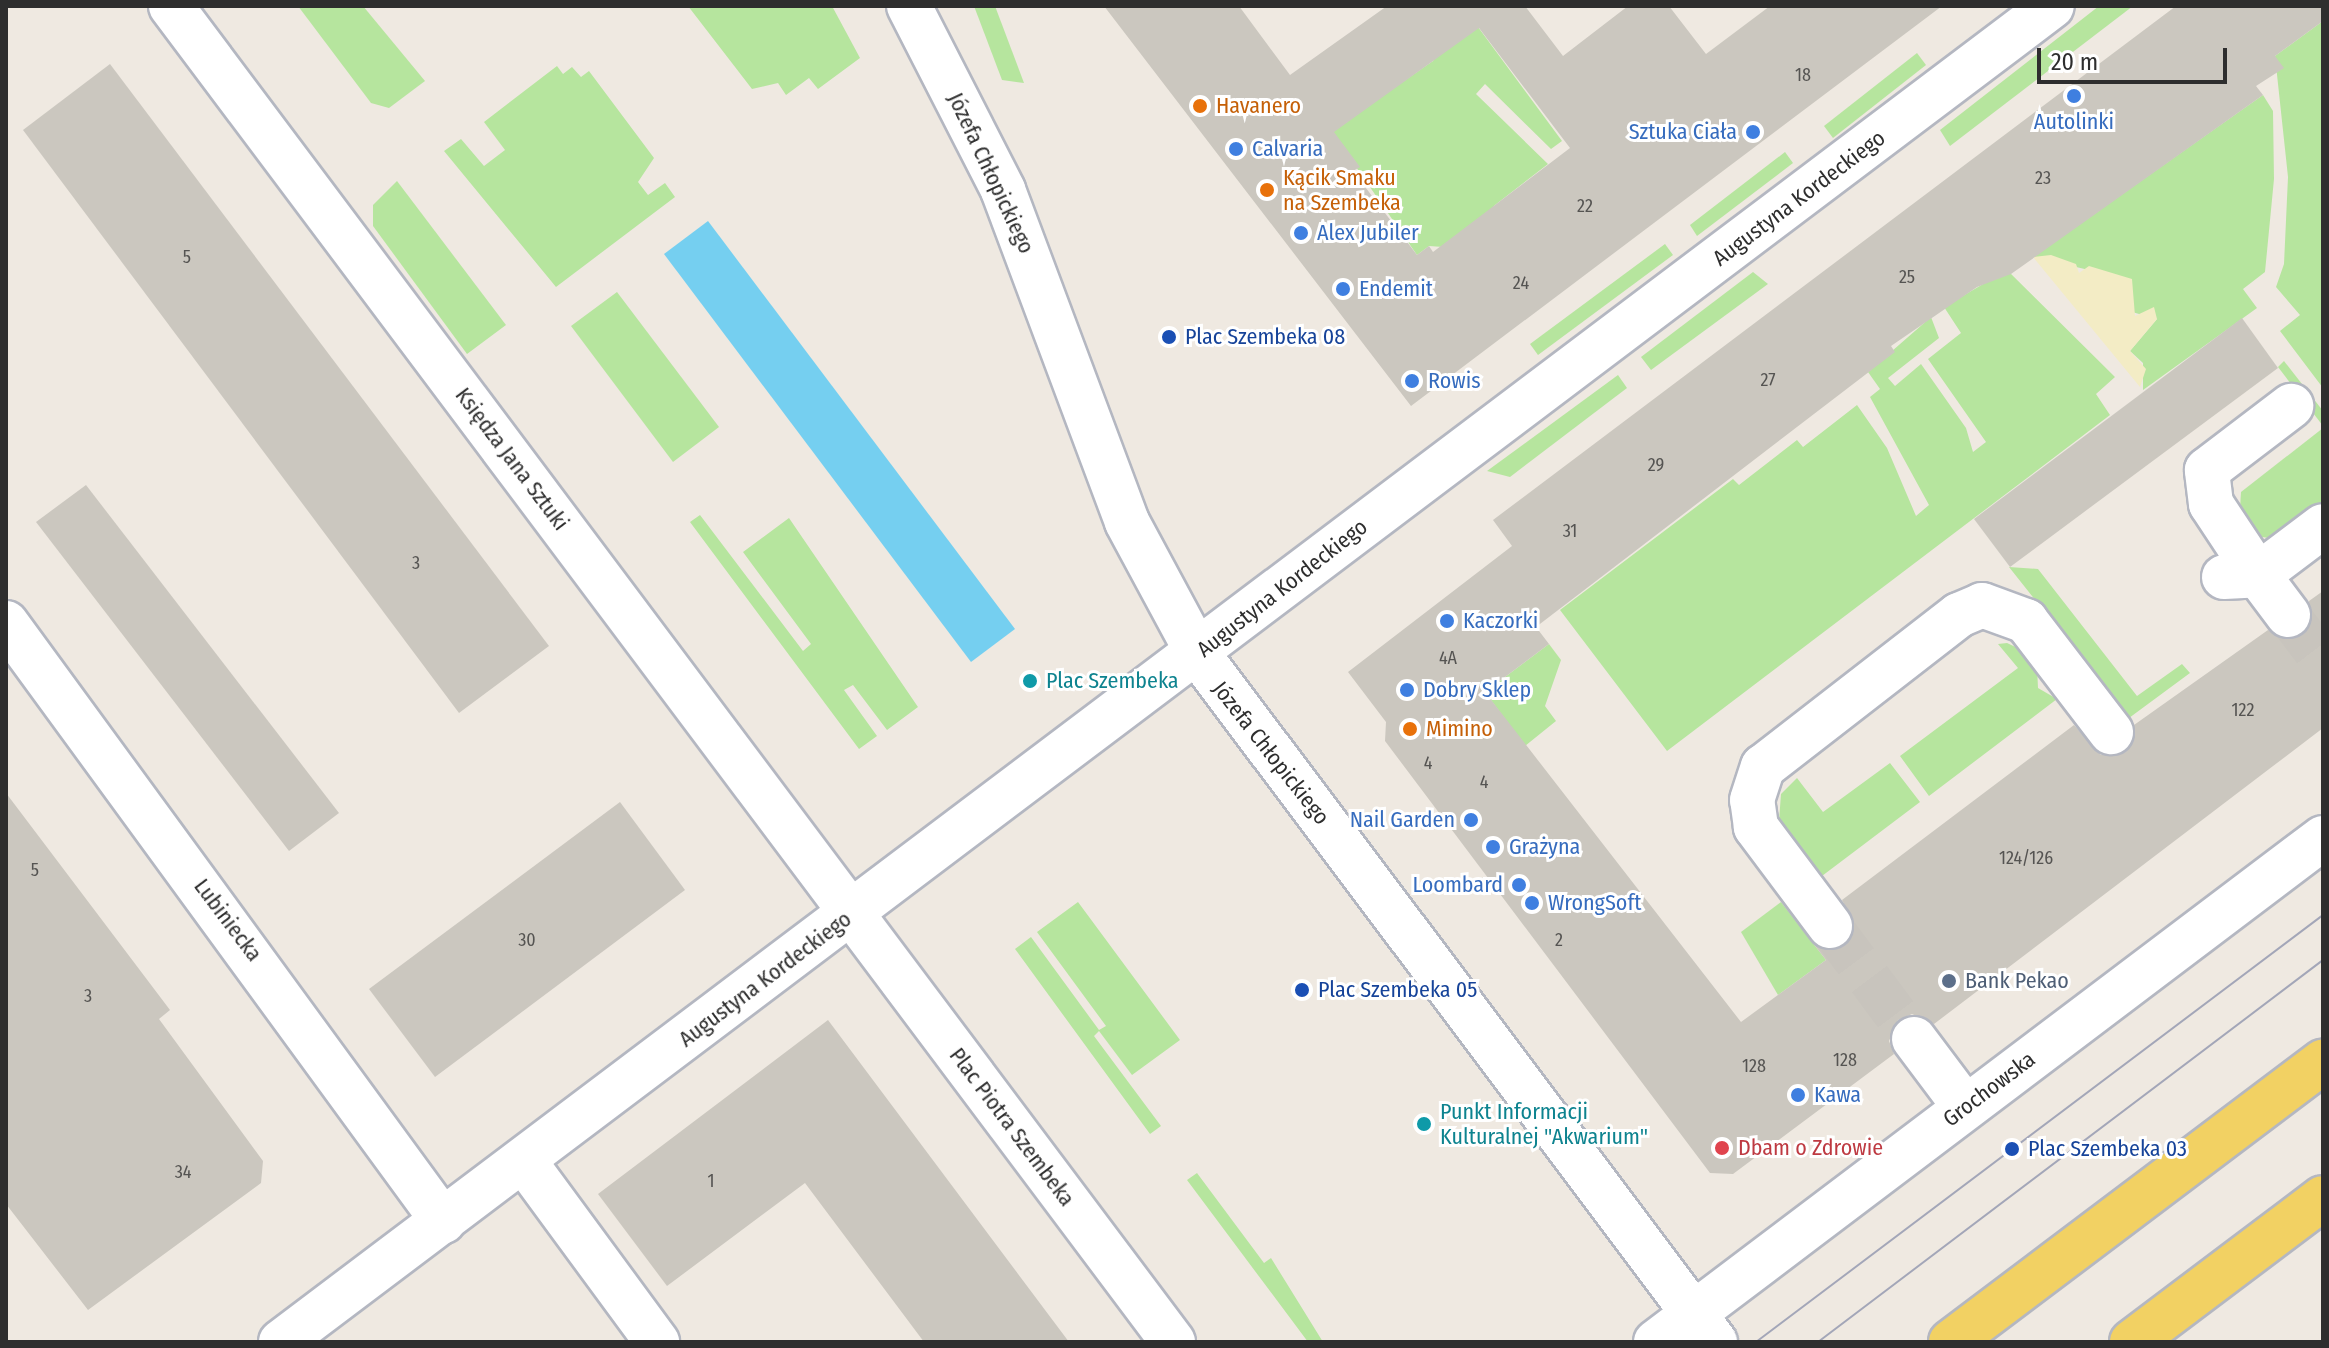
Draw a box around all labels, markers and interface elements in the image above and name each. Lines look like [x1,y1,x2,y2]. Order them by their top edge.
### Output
scale bar [2041,32,2231,82]
text: 20 m [2051,48,2098,76]
house number: 18 [1795,64,1811,86]
marker: Autolinki [2065,87,2083,105]
street label: Józefa Chłopickiego [942,88,1040,258]
place label: Havanero [1216,93,1301,119]
marker: Havanero [1191,97,1209,115]
place label: Autolinki [2034,109,2114,135]
place label: Sztuka Ciała [1629,119,1737,145]
marker: Sztuka Ciała [1744,123,1762,141]
street label: Augustyna Kordeckiego [1708,125,1890,271]
place label: Calvaria [1252,136,1323,162]
marker: Calvaria [1227,140,1245,158]
place label: Kącik Smaku na Szembeka [1283,164,1401,216]
house number: 23 [2035,167,2051,189]
marker: Kącik Smaku na Szembeka [1258,181,1276,199]
house number: 22 [1577,195,1593,217]
place label: Alex Jubiler [1317,220,1419,246]
marker: Alex Jubiler [1292,224,1310,242]
house number: 5 [183,246,191,268]
house number: 25 [1899,266,1915,288]
house number: 24 [1513,272,1529,294]
place label: Endemit [1359,276,1433,302]
marker: Endemit [1334,280,1352,298]
place label: Plac Szembeka 08 [1185,324,1345,350]
marker: Plac Szembeka 08 [1160,328,1178,346]
place label: Rowis [1428,368,1481,394]
house number: 27 [1760,369,1776,391]
marker: Rowis [1403,372,1421,390]
street label: Księdza Jana Sztuki [450,382,574,536]
house number: 29 [1648,454,1664,476]
street label: Augustyna Kordeckiego [1192,513,1372,663]
house number: 31 [1563,520,1577,542]
house number: 3 [412,552,420,574]
place label: Kaczorki [1463,608,1538,634]
marker: Kaczorki [1438,612,1456,630]
house number: 4A [1439,647,1457,669]
place label: Plac Szembeka [1046,668,1179,694]
marker: Plac Szembeka [1021,672,1039,690]
street label: Józefa Chłopickiego [1207,676,1335,830]
place label: Dobry Sklep [1423,677,1531,703]
marker: Dobry Sklep [1398,681,1416,699]
house number: 122 [2232,699,2254,721]
place label: Mimino [1426,716,1493,742]
marker: Mimino [1401,720,1419,738]
house number: 4 [1424,752,1432,774]
house number: 4 [1480,771,1488,793]
place label: Nail Garden [1350,807,1455,833]
marker: Nail Garden [1462,811,1480,829]
place label: Grażyna [1509,834,1580,860]
marker: Grażyna [1484,838,1502,856]
house number: 124/126 [1999,847,2053,869]
house number: 5 [31,859,39,881]
place label: Loombard [1413,872,1503,898]
street label: Lubiniecka [188,874,268,966]
marker: Loombard [1510,876,1528,894]
place label: WrongSoft [1548,890,1641,916]
marker: WrongSoft [1523,894,1541,912]
street label: Augustyna Kordeckiego [674,906,856,1052]
house number: 30 [518,929,536,951]
house number: 2 [1555,929,1563,951]
place label: Bank Pekao [1965,968,2069,994]
marker: Bank Pekao [1940,972,1958,990]
place label: Plac Szembeka 05 [1318,977,1477,1003]
marker: Plac Szembeka 05 [1293,981,1311,999]
house number: 3 [84,985,92,1007]
street label: Plac Piotra Szembeka [944,1043,1080,1211]
street label: Grochowska [1938,1046,2040,1132]
house number: 128 [1833,1049,1857,1071]
house number: 128 [1742,1055,1766,1077]
place label: Kawa [1814,1082,1861,1108]
marker: Kawa [1789,1086,1807,1104]
place label: Punkt Informacji Kulturalnej "Akwarium" [1440,1098,1648,1150]
marker: Punkt Informacji Kulturalnej "Akwarium" [1415,1115,1433,1133]
place label: Dbam o Zdrowie [1738,1135,1883,1161]
place label: Plac Szembeka 03 [2028,1136,2187,1162]
marker: Dbam o Zdrowie [1713,1139,1731,1157]
marker: Plac Szembeka 03 [2003,1140,2021,1158]
house number: 34 [175,1161,191,1183]
house number: 1 [707,1170,715,1192]

